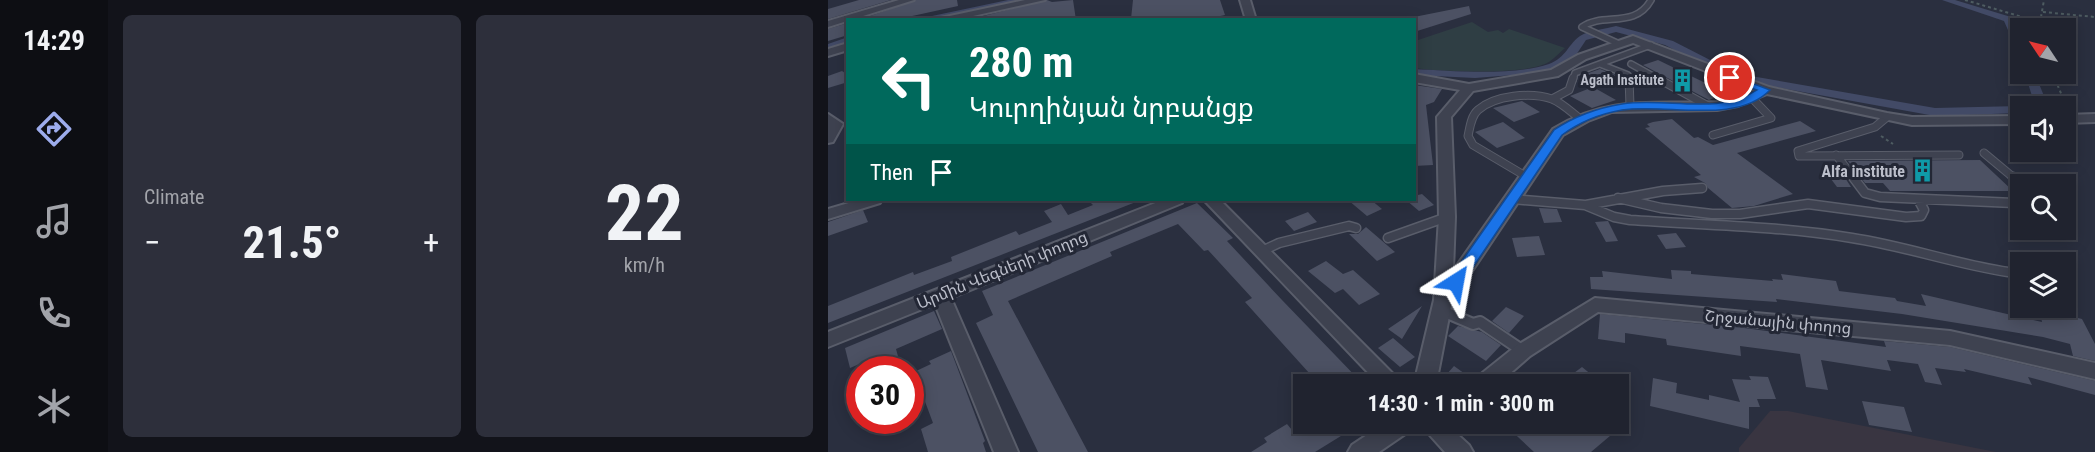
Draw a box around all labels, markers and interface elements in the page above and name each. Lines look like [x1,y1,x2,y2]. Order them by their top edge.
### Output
north arrow [2010,18,2076,84]
map controls [2010,18,2076,318]
text: 14:29 [23,25,85,57]
text: 280 m [969,38,1074,87]
icon: left [870,42,948,120]
pin [1704,52,1755,103]
icon: arrive [1713,61,1746,94]
building icon: Agath Institute [1669,67,1695,93]
place label: Agath Institute [1581,72,1664,88]
text: Կուրղինյան նրբանցք [969,92,1254,124]
button: sound [2010,96,2076,162]
icon: directions [33,108,75,150]
icon: arrive [925,156,958,189]
building icon: Alfa institute [1910,158,1936,184]
text: Then [870,160,913,185]
place label: Alfa institute [1822,162,1905,181]
text: 22 [605,168,684,259]
button: search [2010,174,2076,240]
text: Climate [144,185,204,209]
icon: music [33,200,75,242]
text: 21.5° [242,216,341,269]
text: − [144,223,161,262]
text: + [423,223,439,262]
street label: Արմին Վեգների փողոց [914,227,1090,313]
position arrow [1424,250,1488,314]
button: layers [2010,252,2076,318]
text: km/h [624,253,665,277]
icon: phone [33,292,75,334]
street label: Շրջանային փողոց [1704,306,1852,338]
speed limit sign: 30 [846,356,924,434]
icon: climate [33,385,75,427]
text: 14:30 · 1 min · 300 m [1368,391,1554,416]

